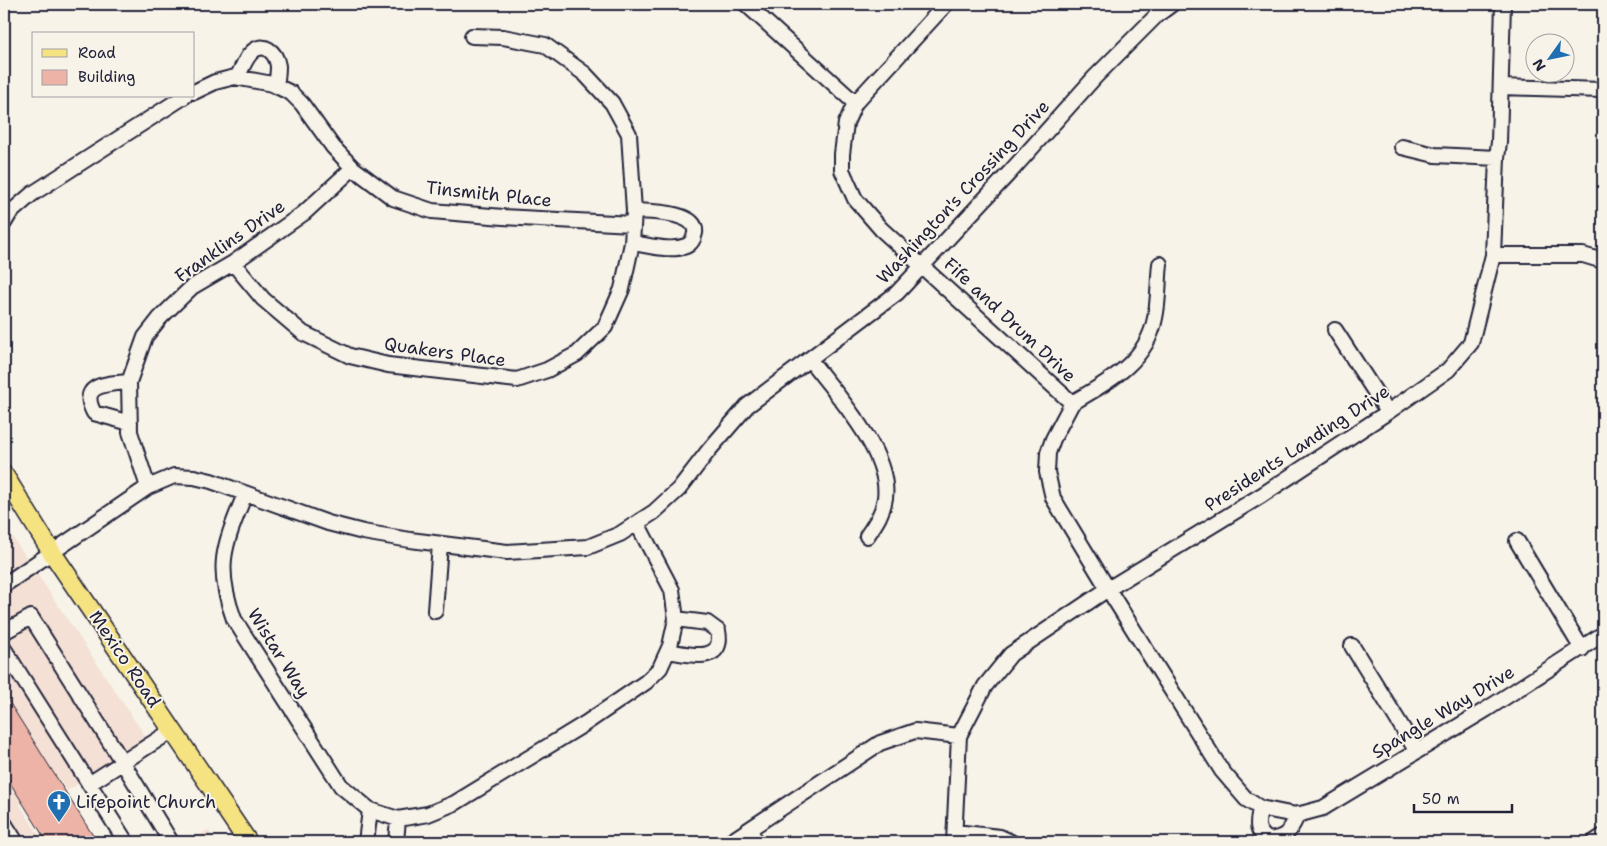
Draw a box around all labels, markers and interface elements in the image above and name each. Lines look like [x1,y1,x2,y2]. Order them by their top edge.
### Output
legend [32,32,195,98]
north arrow [1524,32,1574,82]
text: Road [78,43,116,63]
text: N [1529,56,1550,75]
text: Building [78,67,135,87]
street label: Washington's Crossing Drive [871,95,1055,289]
street label: Tinsmith Place [425,175,553,213]
street label: Franklins Drive [170,194,290,288]
street label: Fife and Drum Drive [939,252,1081,388]
street label: Quakers Place [383,332,507,372]
street label: Presidents Landing Drive [1200,379,1394,517]
street label: Wistar Way [242,604,316,702]
street label: Mexico Road [84,606,166,712]
street label: Spangle Way Drive [1367,660,1519,764]
scale bar [1414,781,1512,813]
church icon: Lifepoint Church [46,789,72,823]
text: 50 m [1422,789,1460,809]
place label: Lifepoint Church [76,790,216,814]

